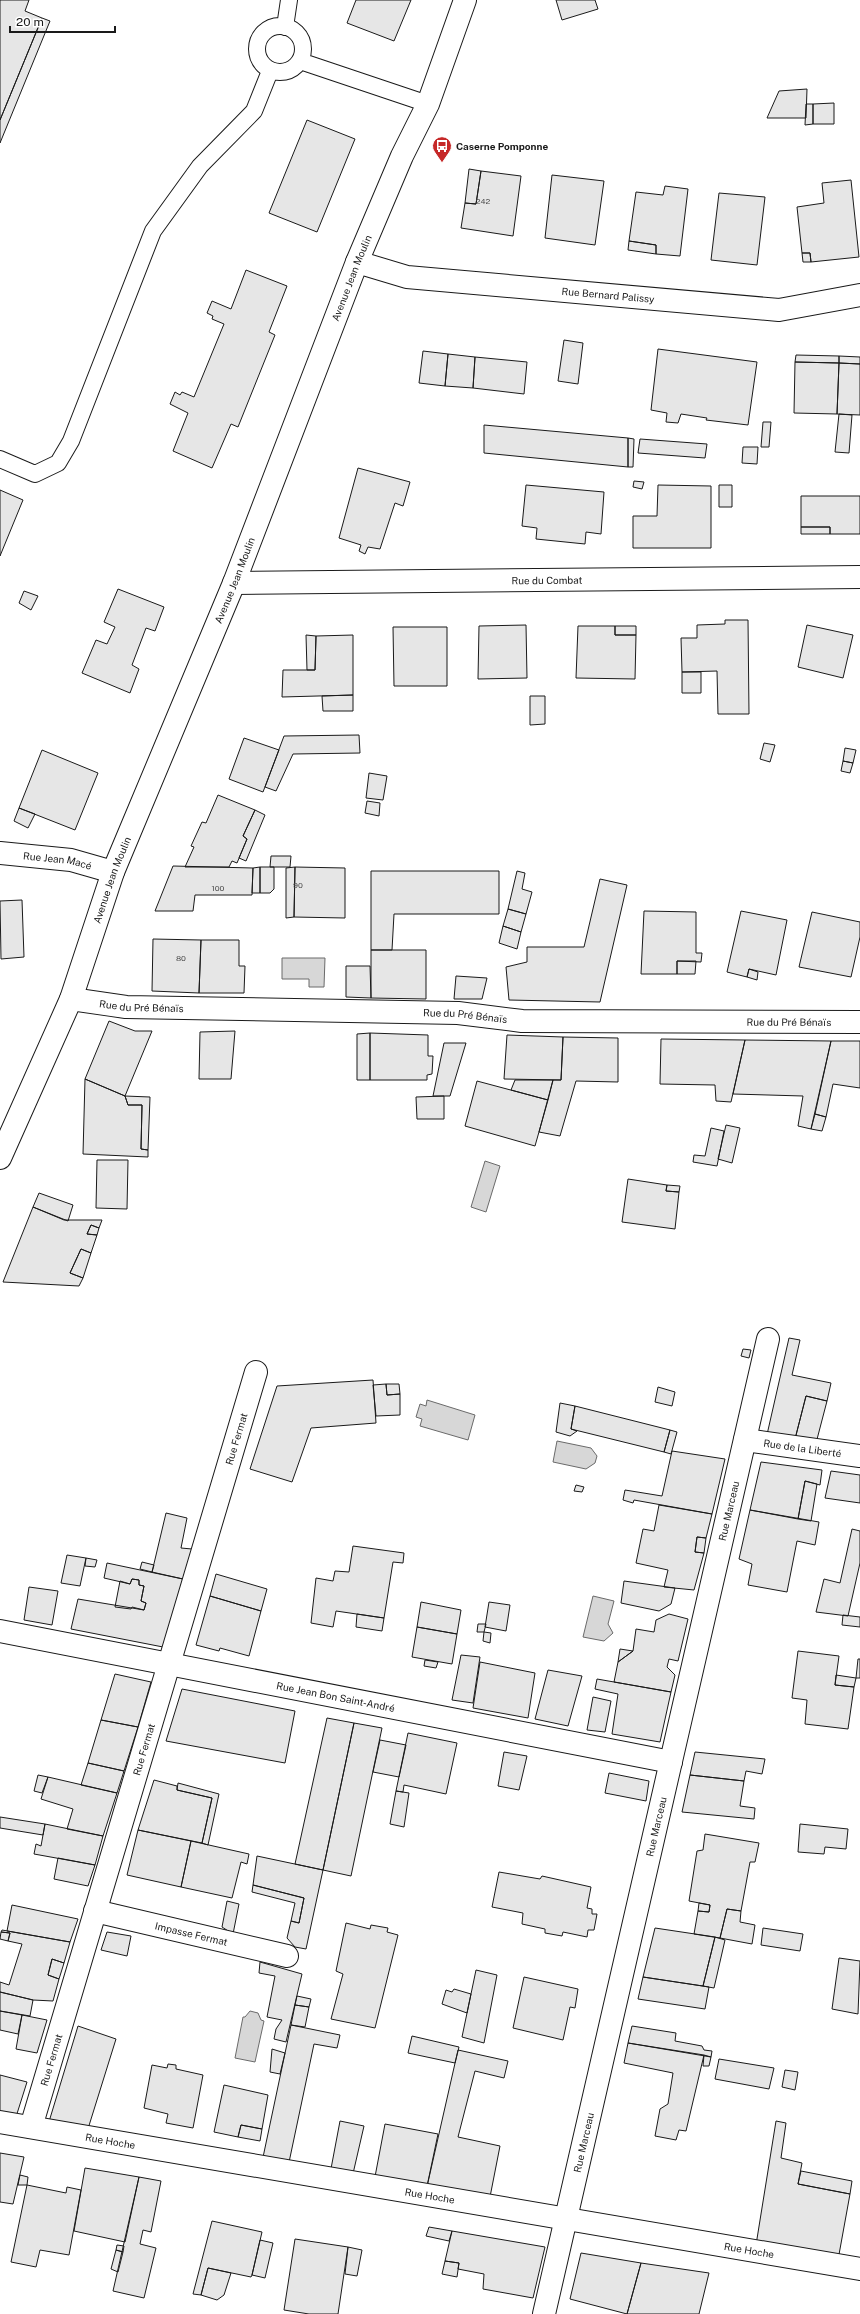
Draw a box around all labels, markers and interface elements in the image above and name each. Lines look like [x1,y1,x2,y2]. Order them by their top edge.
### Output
scale bar [10,8,115,34]
text: 20 m [16,15,44,29]
bus stop icon: Caserne Pomponne [431,135,453,163]
place label: Caserne Pomponne [456,140,548,152]
house number: 242 [476,196,491,206]
street label: Avenue Jean Moulin [329,233,374,323]
street label: Rue Bernard Palissy [561,285,656,305]
street label: Avenue Jean Moulin [212,535,257,625]
street label: Rue du Combat [511,574,583,586]
street label: Avenue Jean Moulin [90,834,133,925]
street label: Rue Jean Macé [23,849,93,872]
house number: 90 [293,880,303,890]
house number: 100 [212,883,225,893]
house number: 80 [176,953,186,963]
street label: Rue du Pré Bénaïs [98,997,184,1014]
street label: Rue du Pré Bénaïs [423,1006,508,1025]
street label: Rue du Pré Bénaïs [746,1016,831,1028]
street label: Rue Fermat [223,1411,250,1466]
street label: Rue de la Liberté [763,1437,843,1459]
street label: Rue Marceau [716,1480,741,1542]
street label: Rue Jean Bon Saint-André [275,1679,396,1714]
street label: Rue Fermat [130,1722,157,1777]
street label: Rue Marceau [643,1795,669,1858]
street label: Impasse Fermat [154,1919,229,1948]
street label: Rue Fermat [38,2032,64,2087]
street label: Rue Marceau [571,2111,596,2174]
street label: Rue Hoche [84,2131,137,2151]
street label: Rue Hoche [404,2185,456,2206]
street label: Rue Hoche [723,2240,775,2260]

